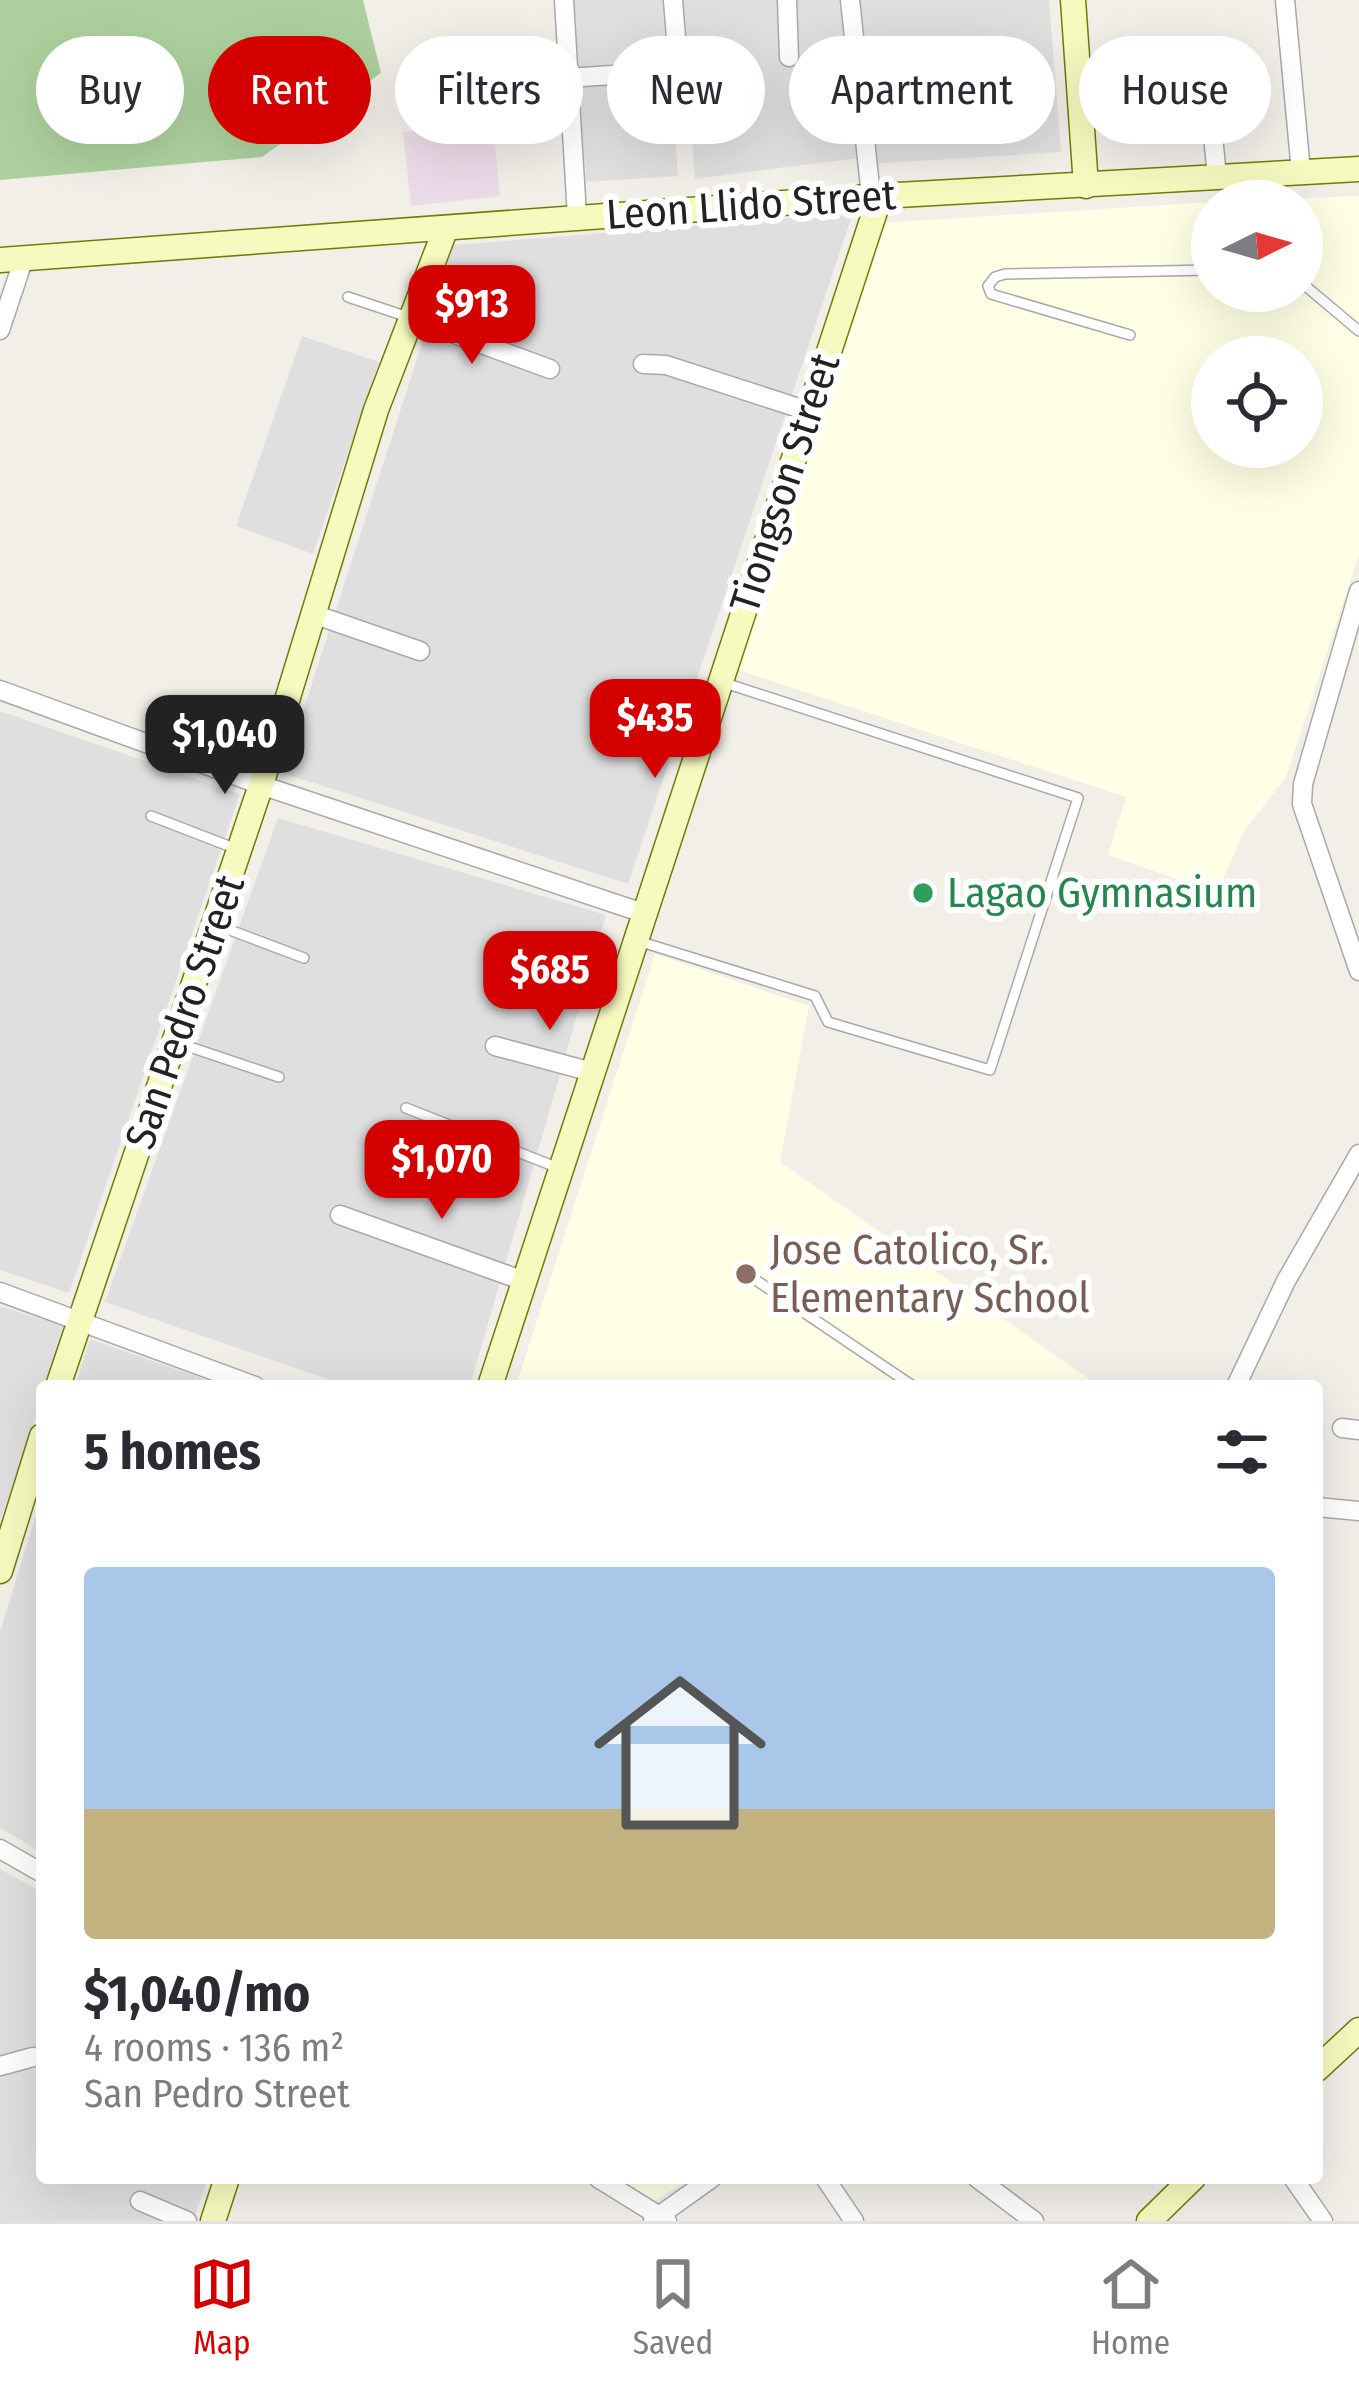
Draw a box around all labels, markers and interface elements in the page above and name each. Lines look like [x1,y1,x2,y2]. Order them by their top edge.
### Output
chip: Buy [36,36,184,144]
chip: Rent [208,36,371,144]
chip: Filters [395,36,583,144]
chip: New [607,36,765,144]
chip: Apartment [789,36,1055,144]
chip: House [1079,36,1271,144]
street label: Leon Llido Street [605,170,898,240]
north arrow [1191,180,1323,312]
map controls [1191,180,1323,468]
pin: $913 [401,265,543,367]
text: $913 [435,281,509,327]
button: locate [1191,336,1323,468]
street label: Tiongson Street [720,347,850,619]
pin: $435 [584,679,726,781]
pin: $1,040 [127,695,323,797]
text: $435 [617,695,693,741]
text: $1,040 [172,711,278,757]
street label: San Pedro Street [115,868,255,1155]
place label: Lagao Gymnasium [947,868,1257,918]
marker: Lagao Gymnasium [910,880,936,906]
pin: $685 [479,931,621,1033]
text: $685 [510,947,590,993]
pin: $1,070 [344,1120,540,1222]
text: $1,070 [392,1136,492,1182]
place label: Jose Catolico, Sr. Elementary School [770,1225,1090,1323]
marker: Jose Catolico, Sr. Elementary School [733,1261,759,1287]
icon: filters [1209,1419,1275,1485]
text: 5 homes [84,1421,261,1483]
icon: home [572,1645,788,1861]
text: $1,040/mo [84,1963,310,2025]
text: 4 rooms · 136 m² [84,2025,344,2071]
text: San Pedro Street [84,2071,350,2117]
tab: Map [189,2251,255,2363]
tab: Saved [633,2251,713,2363]
tab: Home [1091,2251,1170,2363]

